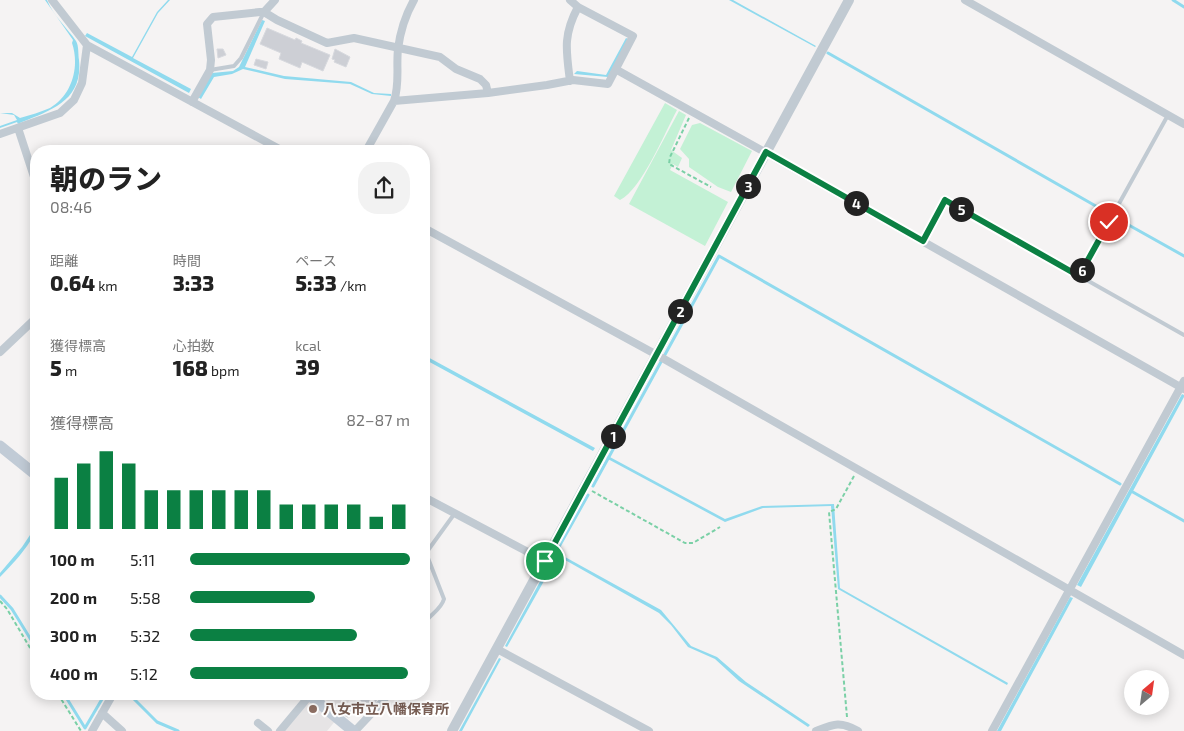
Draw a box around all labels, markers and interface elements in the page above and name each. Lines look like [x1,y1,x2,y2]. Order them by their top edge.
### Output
text: 朝のラン [50,161,162,195]
button: share [358,162,410,214]
pin: 3 [736,174,760,198]
text: 3 [745,178,752,195]
pin: 4 [844,190,868,216]
text: 4 [852,195,861,212]
pin: 5 [948,196,974,222]
text: 08:46 [50,197,92,216]
text: 5 [958,201,965,218]
pin [1088,201,1130,243]
icon: check [1095,208,1123,236]
text: 距離 [50,252,78,269]
text: 時間 [173,252,201,269]
text: ペース [295,252,337,269]
pin: 6 [1070,258,1094,282]
text: 6 [1078,262,1087,279]
text: 0.64 [50,270,95,295]
text: 3:33 [173,270,214,295]
text: 5:33 [295,270,337,295]
text: km [95,277,118,294]
text: /km [337,277,367,294]
pin: 2 [668,298,692,324]
text: 2 [676,303,685,320]
text: 獲得標高 [50,337,106,354]
text: 心拍数 [173,337,215,354]
text: kcal [295,337,321,354]
text: 39 [295,354,320,379]
text: 5 [50,355,62,380]
text: 168 [173,355,208,380]
text: m [62,362,77,379]
text: bpm [208,362,240,379]
text: 82–87 m [346,410,410,429]
text: 獲得標高 [50,413,114,432]
pin: 1 [600,424,626,448]
text: 1 [610,428,617,445]
pin [524,540,566,582]
icon: arrive [531,547,559,575]
text: 100 m [50,550,95,569]
text: 5:11 [130,550,155,569]
text: 200 m [50,588,97,607]
text: 5:58 [130,588,161,607]
text: 300 m [50,626,97,645]
text: 5:32 [130,626,160,645]
text: 400 m [50,664,98,683]
text: 5:12 [130,664,158,683]
north arrow [1124,670,1169,715]
map controls [1124,670,1169,715]
place label: 八女市立八幡保育所 [323,700,449,717]
marker: 八女市立八幡保育所 [307,703,319,715]

